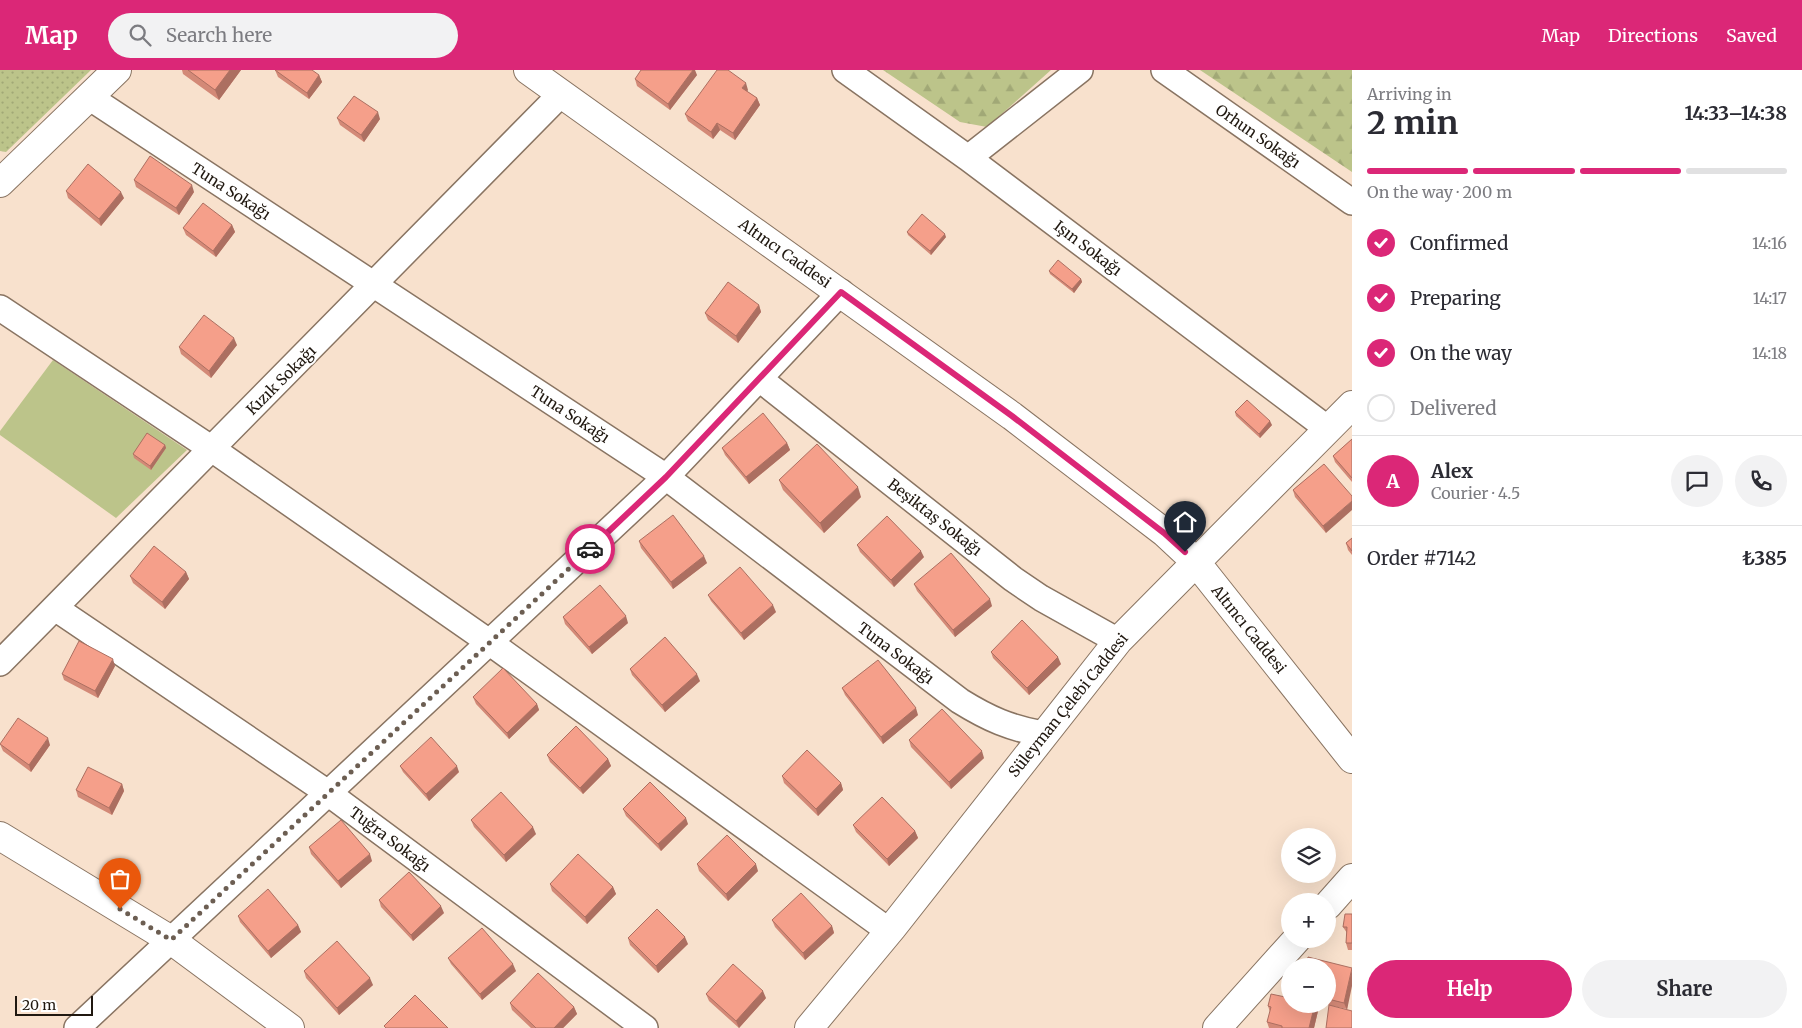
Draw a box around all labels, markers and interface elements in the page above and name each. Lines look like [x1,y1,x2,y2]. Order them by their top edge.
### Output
search box [108,13,458,58]
text: Map [25,20,78,51]
icon: search [126,21,154,49]
text: Search here [166,23,272,47]
text: Map [1542,24,1580,47]
text: Directions [1608,24,1698,47]
text: Saved [1726,24,1777,47]
text: Arriving in [1367,84,1452,104]
street label: Orhun Sokağı [1212,100,1304,172]
text: 14:33–14:38 [1684,101,1787,125]
text: 2 min [1367,103,1458,143]
street label: Tuna Sokağı [188,158,274,224]
text: On the way · 200 m [1367,182,1512,202]
street label: Altıncı Caddesi [734,214,835,292]
street label: Işın Sokağı [1050,216,1126,280]
icon: check [1367,229,1395,257]
text: Confirmed [1410,231,1508,255]
text: 14:16 [1752,233,1787,253]
icon: check [1367,284,1395,312]
text: Preparing [1410,286,1501,310]
text: 14:17 [1753,288,1787,308]
icon: check [1367,339,1395,367]
street label: Kızık Sokağı [242,341,320,419]
text: On the way [1410,341,1512,365]
text: 14:18 [1752,343,1787,363]
street label: Tuna Sokağı [527,381,613,447]
text: Delivered [1410,396,1497,420]
button: chat [1671,455,1723,507]
button: phone [1735,455,1787,507]
text: Alex [1431,459,1473,483]
text: A [1386,469,1400,493]
street label: Beşiktaş Sokağı [884,474,986,560]
text: Courier · 4.5 [1431,483,1520,503]
pin [1164,501,1206,552]
icon: home [1171,508,1199,536]
courier [565,524,615,574]
icon: car [576,535,604,563]
text: Order #7142 [1367,546,1476,570]
text: ₺385 [1742,546,1787,570]
street label: Altıncı Caddesi [1207,580,1291,677]
street label: Tuna Sokağı [854,618,938,688]
street label: Süleyman Çelebi Caddesi [1004,629,1132,781]
street label: Tuğra Sokağı [346,802,434,876]
map controls [1281,828,1336,1013]
button: layers [1281,828,1336,883]
pin [99,858,141,909]
icon: bag [106,865,134,893]
button: + [1281,893,1336,948]
button: − [1281,958,1336,1013]
button: Help [1367,960,1572,1018]
button: Share [1582,960,1787,1018]
scale bar [15,993,92,1016]
text: 20 m [22,996,56,1014]

